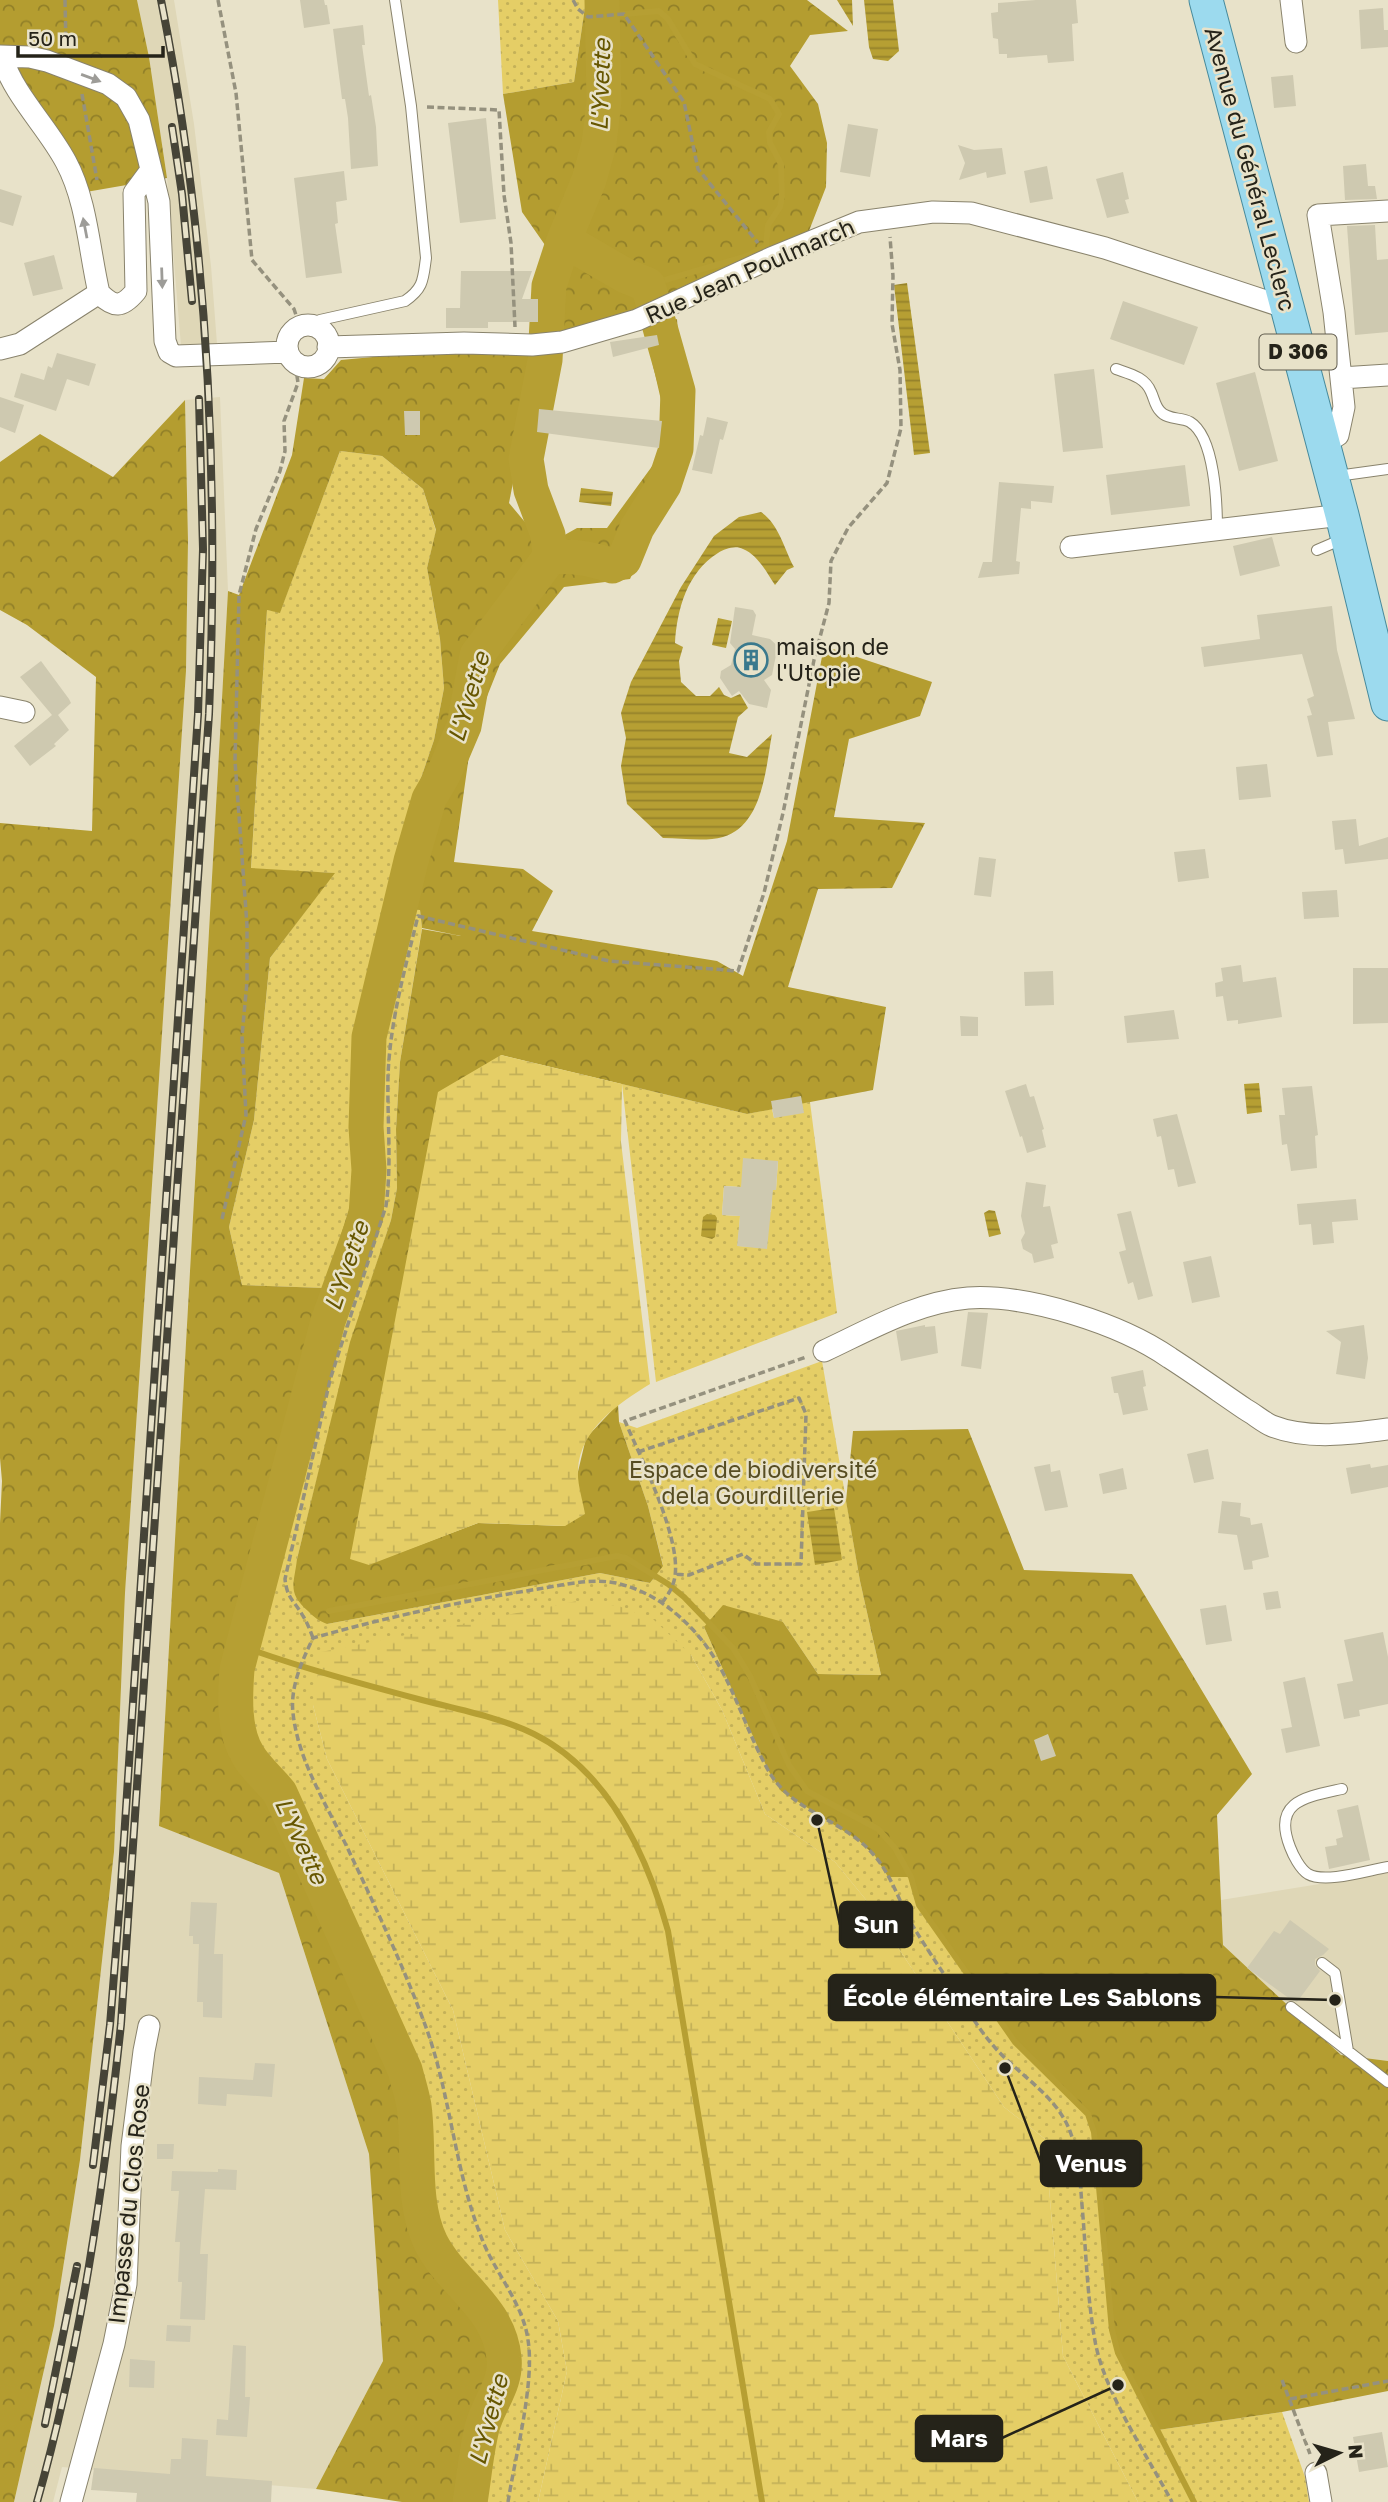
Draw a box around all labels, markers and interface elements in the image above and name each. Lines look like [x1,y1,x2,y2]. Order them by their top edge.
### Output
scale bar [18,14,163,58]
street label: Avenue du Général Leclerc [1200,24,1302,314]
text: 50 m [28,25,77,51]
water label: L'Yvette [583,36,616,132]
one-way arrow [81,73,102,84]
street label: Rue Jean Poulmarch [641,211,858,329]
one-way arrow [80,217,91,239]
one-way arrow [157,268,168,290]
road number: D 306 [1260,334,1336,370]
place label: maison de l'Utopie [776,632,889,686]
building icon: maison de l'Utopie [732,641,770,679]
water label: L'Yvette [440,646,496,745]
water label: L'Yvette [317,1215,375,1314]
park label: Espace de biodiversité dela Gourdillerie [629,1455,877,1509]
water label: L'Yvette [270,1792,336,1890]
callout: Sun [840,1902,912,1947]
text: Sun [854,1909,898,1938]
callout: École élémentaire Les Sablons [829,1975,1215,2020]
text: École élémentaire Les Sablons [843,1982,1201,2011]
street label: Impasse du Clos Rose [101,2082,155,2325]
callout: Venus [1041,2141,1141,2186]
text: Venus [1055,2148,1127,2177]
water label: L'Yvette [462,2369,514,2468]
callout: Mars [916,2416,1002,2461]
north arrow [1304,2418,1374,2488]
text: Mars [930,2423,988,2452]
text: N [1344,2443,1369,2460]

